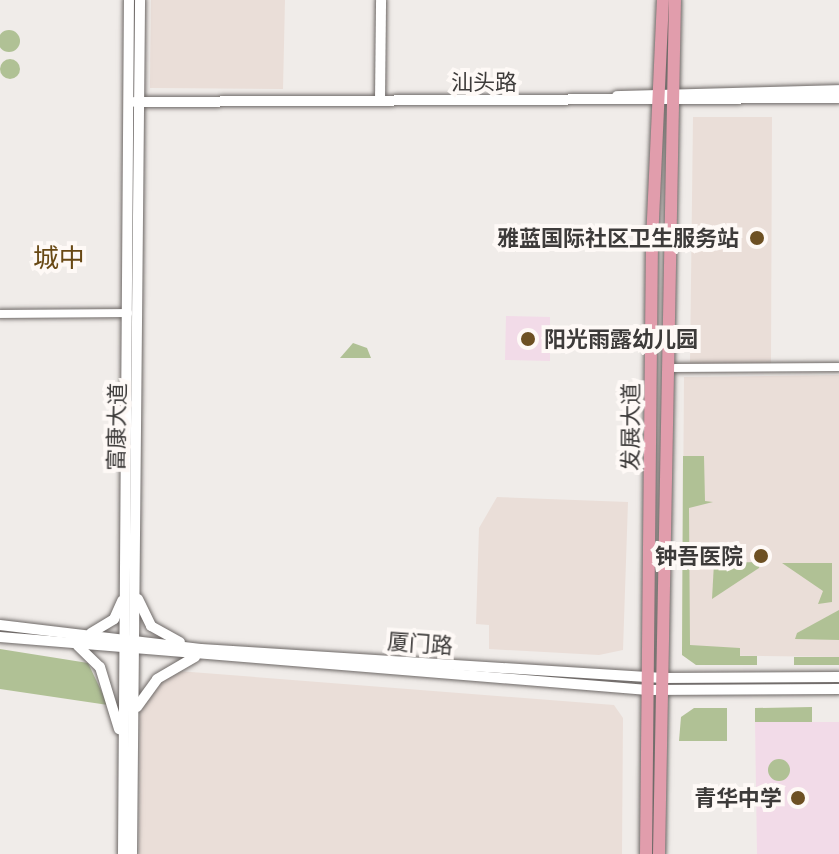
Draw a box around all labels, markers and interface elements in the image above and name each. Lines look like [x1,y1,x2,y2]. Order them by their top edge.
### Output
street label: 汕头路 [451,69,517,95]
place label: 雅蓝国际社区卫生服务站 [497,225,739,251]
marker: 雅蓝国际社区卫生服务站 [746,227,768,249]
district label: 城中 [33,242,85,274]
place label: 阳光雨露幼儿园 [544,326,698,352]
marker: 阳光雨露幼儿园 [519,330,537,348]
street label: 富康大道 [102,383,130,471]
street label: 发展大道 [617,383,643,471]
place label: 钟吾医院 [655,543,743,569]
marker: 钟吾医院 [750,545,772,567]
street label: 厦门路 [386,628,454,658]
place label: 青华中学 [694,785,782,811]
marker: 青华中学 [789,789,807,807]

